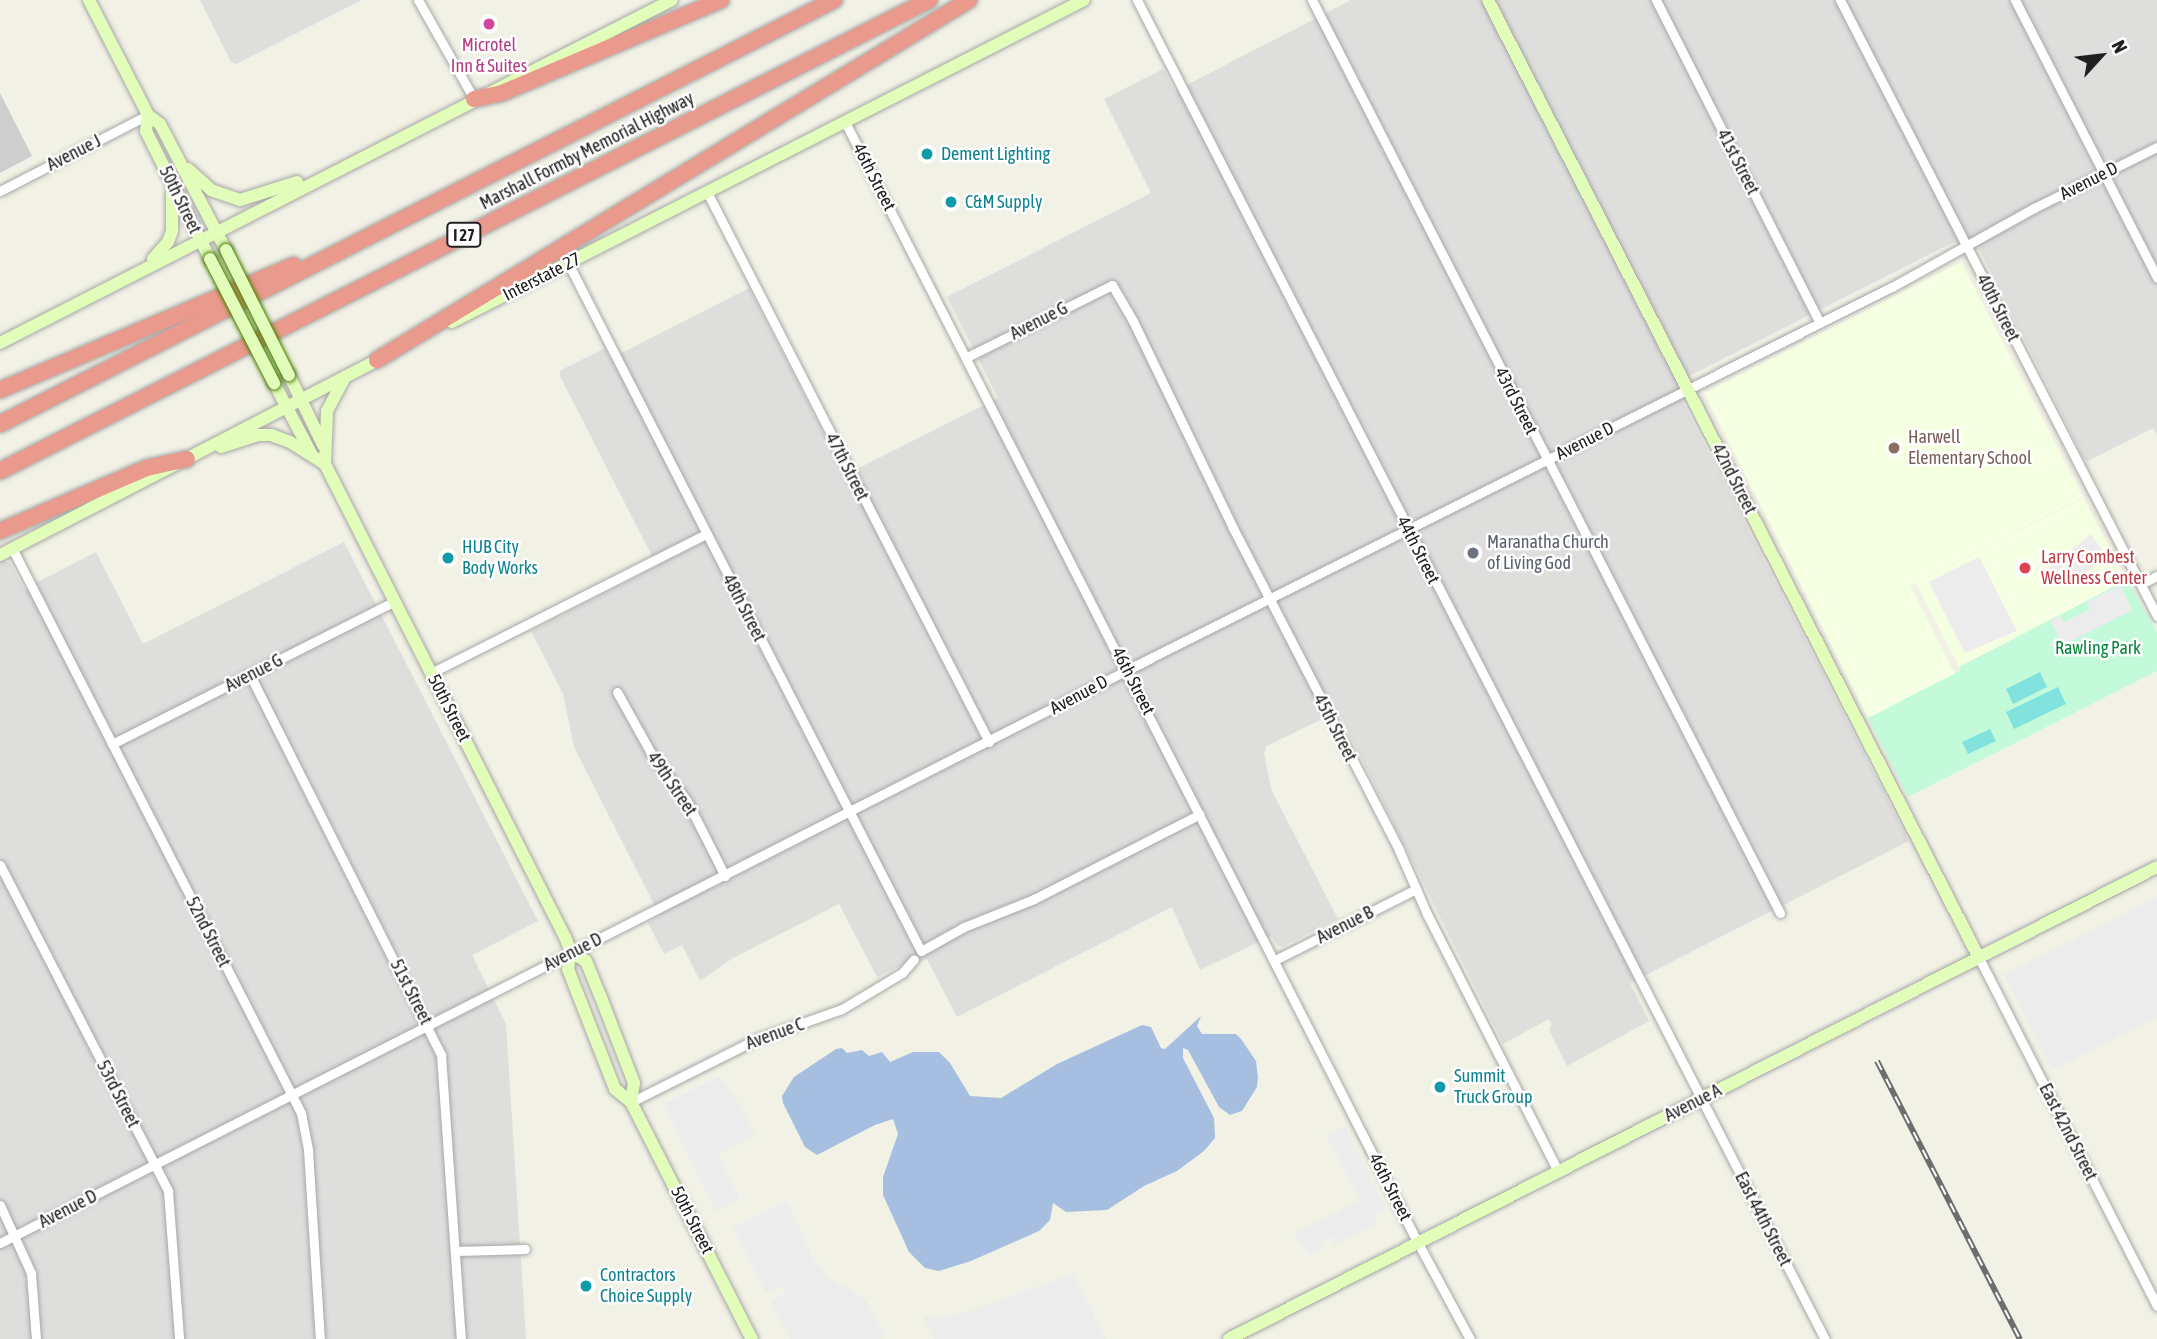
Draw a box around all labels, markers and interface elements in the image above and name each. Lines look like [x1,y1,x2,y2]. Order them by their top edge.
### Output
marker: Microtel Inn & Suites [481,16,497,32]
north arrow [2066,21,2136,91]
place label: Microtel Inn & Suites [451,35,527,78]
text: N [2107,36,2132,56]
street label: Marshall Formby Memorial Highway [476,88,698,214]
street label: 41st Street [1712,126,1764,198]
street label: Avenue J [43,130,105,176]
street label: 46th Street [848,140,900,214]
place label: Dement Lighting [941,143,1050,165]
marker: Dement Lighting [919,146,935,162]
street label: Avenue D [2056,157,2122,205]
street label: 50th Street [154,163,206,237]
place label: C&M Supply [965,191,1042,213]
marker: C&M Supply [943,194,959,210]
road number: I 27 [445,222,483,247]
street label: Interstate 27 [500,248,584,306]
street label: 40th Street [1972,271,2024,345]
street label: Avenue G [1007,297,1071,345]
street label: 43rd Street [1490,364,1542,438]
street label: Avenue D [1552,417,1618,465]
place label: Harwell Elementary School [1908,427,2032,470]
street label: 47th Street [821,430,873,504]
street label: 42nd Street [1707,440,1761,518]
marker: Harwell Elementary School [1886,440,1902,456]
street label: 44th Street [1392,513,1444,587]
place label: Maranatha Church of Living God [1487,532,1609,574]
place label: HUB City Body Works [462,537,538,580]
marker: Maranatha Church of Living God [1465,545,1481,561]
place label: Larry Combest Wellness Center [2041,547,2147,590]
marker: HUB City Body Works [440,550,456,566]
marker: Larry Combest Wellness Center [2015,558,2035,578]
street label: 48th Street [718,571,770,645]
park label: Rawling Park [2055,637,2141,659]
street label: 46th Street [1107,644,1159,718]
street label: Avenue G [222,649,286,697]
street label: 50th Street [423,671,475,745]
street label: Avenue D [1046,671,1112,719]
street label: 45th Street [1309,691,1361,765]
street label: 49th Street [643,748,701,820]
street label: 52nd Street [181,893,235,971]
street label: Avenue B [1313,902,1377,948]
street label: Avenue D [540,928,606,976]
street label: 51st Street [385,956,437,1028]
street label: Avenue C [743,1014,807,1054]
street label: 53rd Street [92,1057,144,1131]
place label: Summit Truck Group [1454,1066,1532,1108]
marker: Summit Truck Group [1432,1079,1448,1095]
street label: Avenue A [1661,1080,1725,1126]
street label: East 42nd Street [2034,1080,2102,1184]
street label: 46th Street [1364,1150,1416,1224]
street label: East 44th Street [1730,1168,1796,1270]
street label: 50th Street [666,1183,718,1257]
street label: Avenue D [35,1185,101,1233]
place label: Contractors Choice Supply [600,1265,692,1308]
marker: Contractors Choice Supply [578,1278,594,1294]

